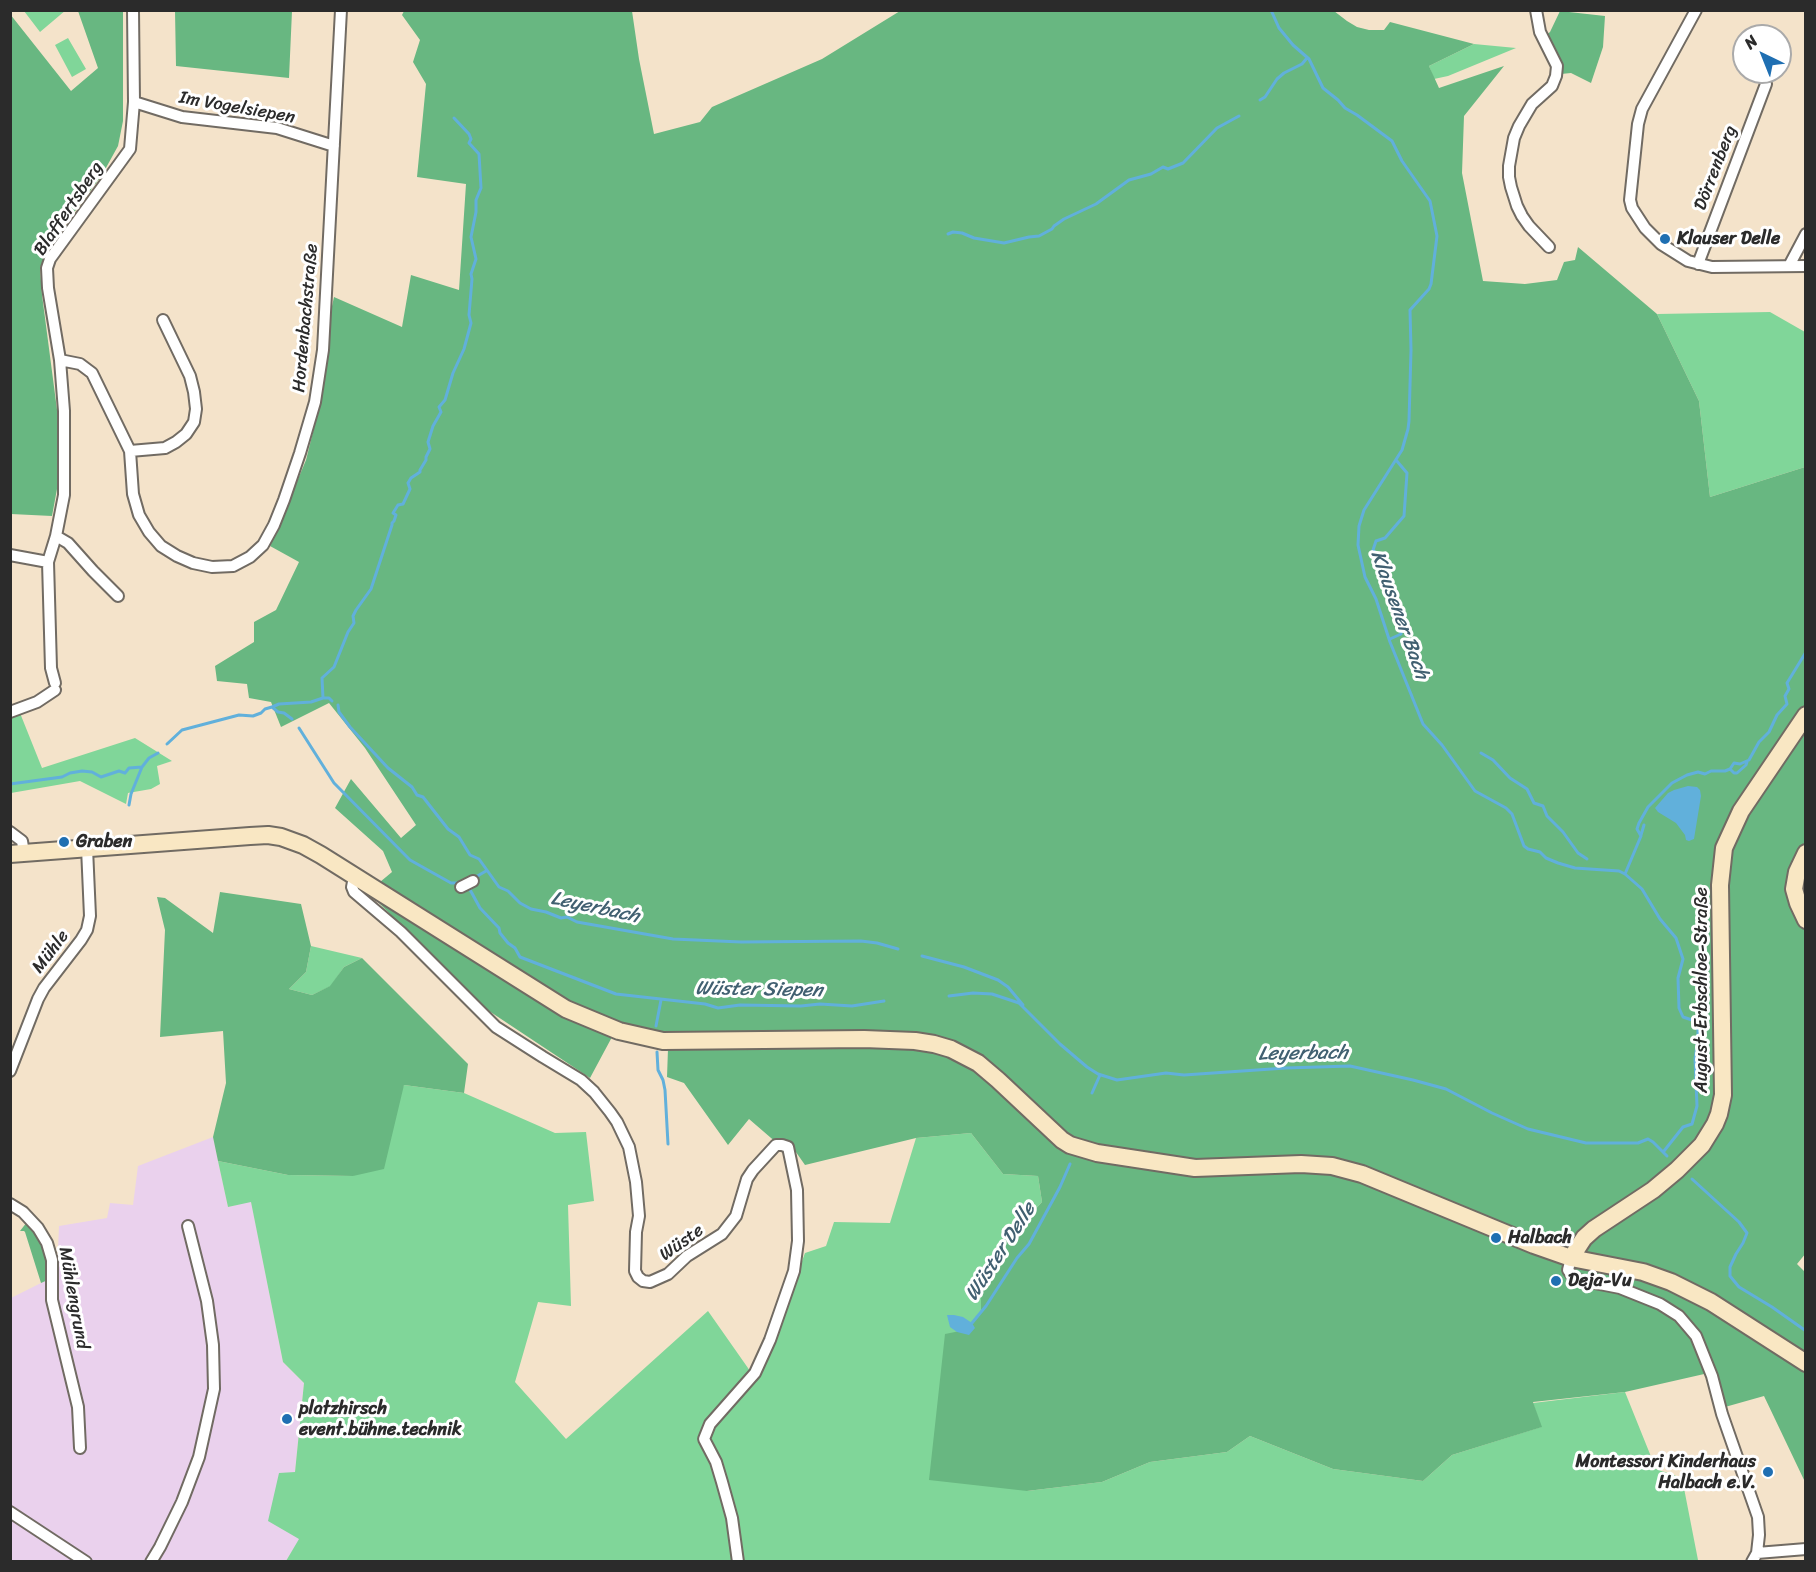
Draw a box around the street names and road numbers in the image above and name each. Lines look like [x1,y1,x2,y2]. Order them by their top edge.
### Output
street label: Im Vogelsiepen [177,87,297,129]
street label: Dörrenberg [1690,122,1742,214]
street label: Blaffertsberg [30,158,108,260]
street label: Hordenbachstraße [289,243,323,393]
street label: August-Erbschloe-Straße [1691,887,1713,1093]
street label: Mühle [28,926,74,978]
street label: Wüste [656,1220,708,1266]
street label: Mühlengrund [53,1245,93,1351]

